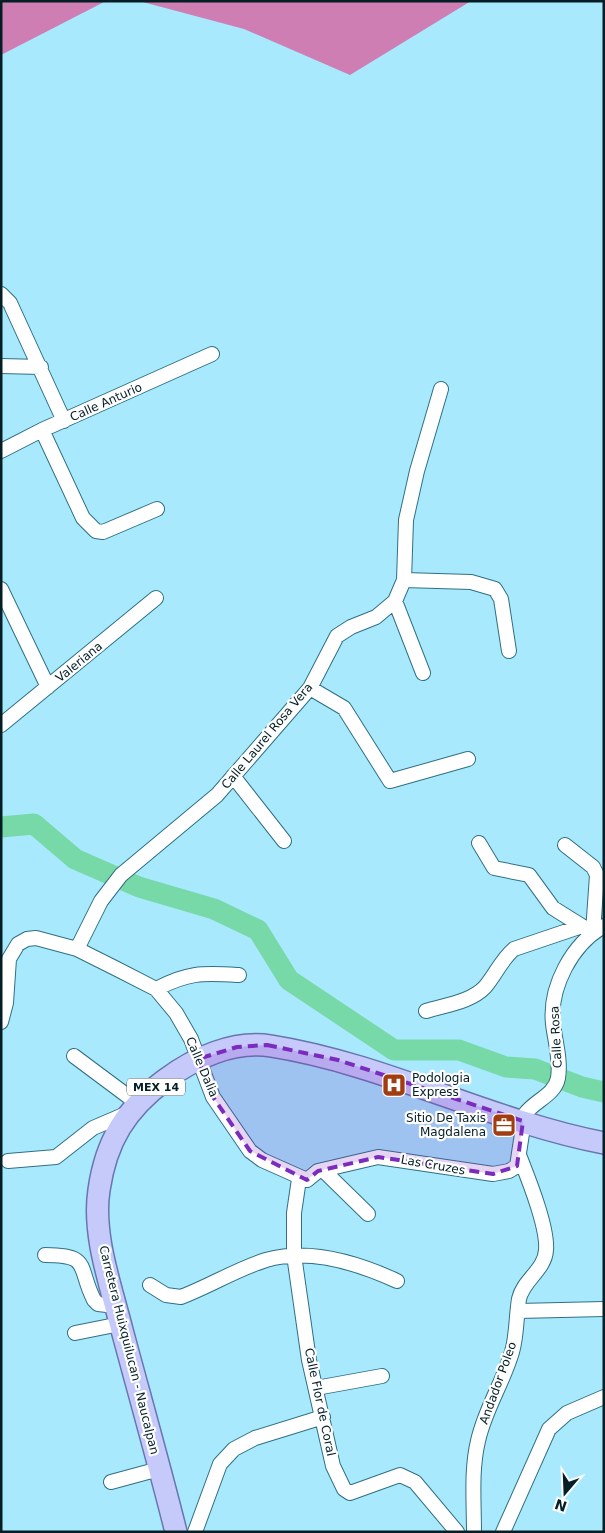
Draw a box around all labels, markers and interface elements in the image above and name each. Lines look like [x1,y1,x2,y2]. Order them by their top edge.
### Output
street label: Calle Anturio [68,380,144,424]
street label: Valeriana [53,639,105,685]
street label: Calle Laurel Rosa Vera [219,680,315,792]
street label: Calle Rosa [547,1006,565,1068]
street label: Calle Dalia [183,1035,221,1099]
place label: Podologia Express [412,1071,470,1099]
hospital icon: Podologia Express [381,1072,407,1098]
road number: MEX 14 [127,1078,185,1096]
place label: Sitio De Taxis Magdalena [406,1111,486,1139]
office icon: Sitio De Taxis Magdalena [491,1112,517,1138]
street label: Las Cruzes [400,1152,466,1178]
street label: Carretera Huixquilucan - Naucalpan [96,1244,162,1456]
street label: Andador Poleo [477,1340,519,1426]
street label: Calle Flor de Coral [302,1347,338,1457]
north arrow [540,1468,590,1518]
text: N [553,1496,569,1515]

